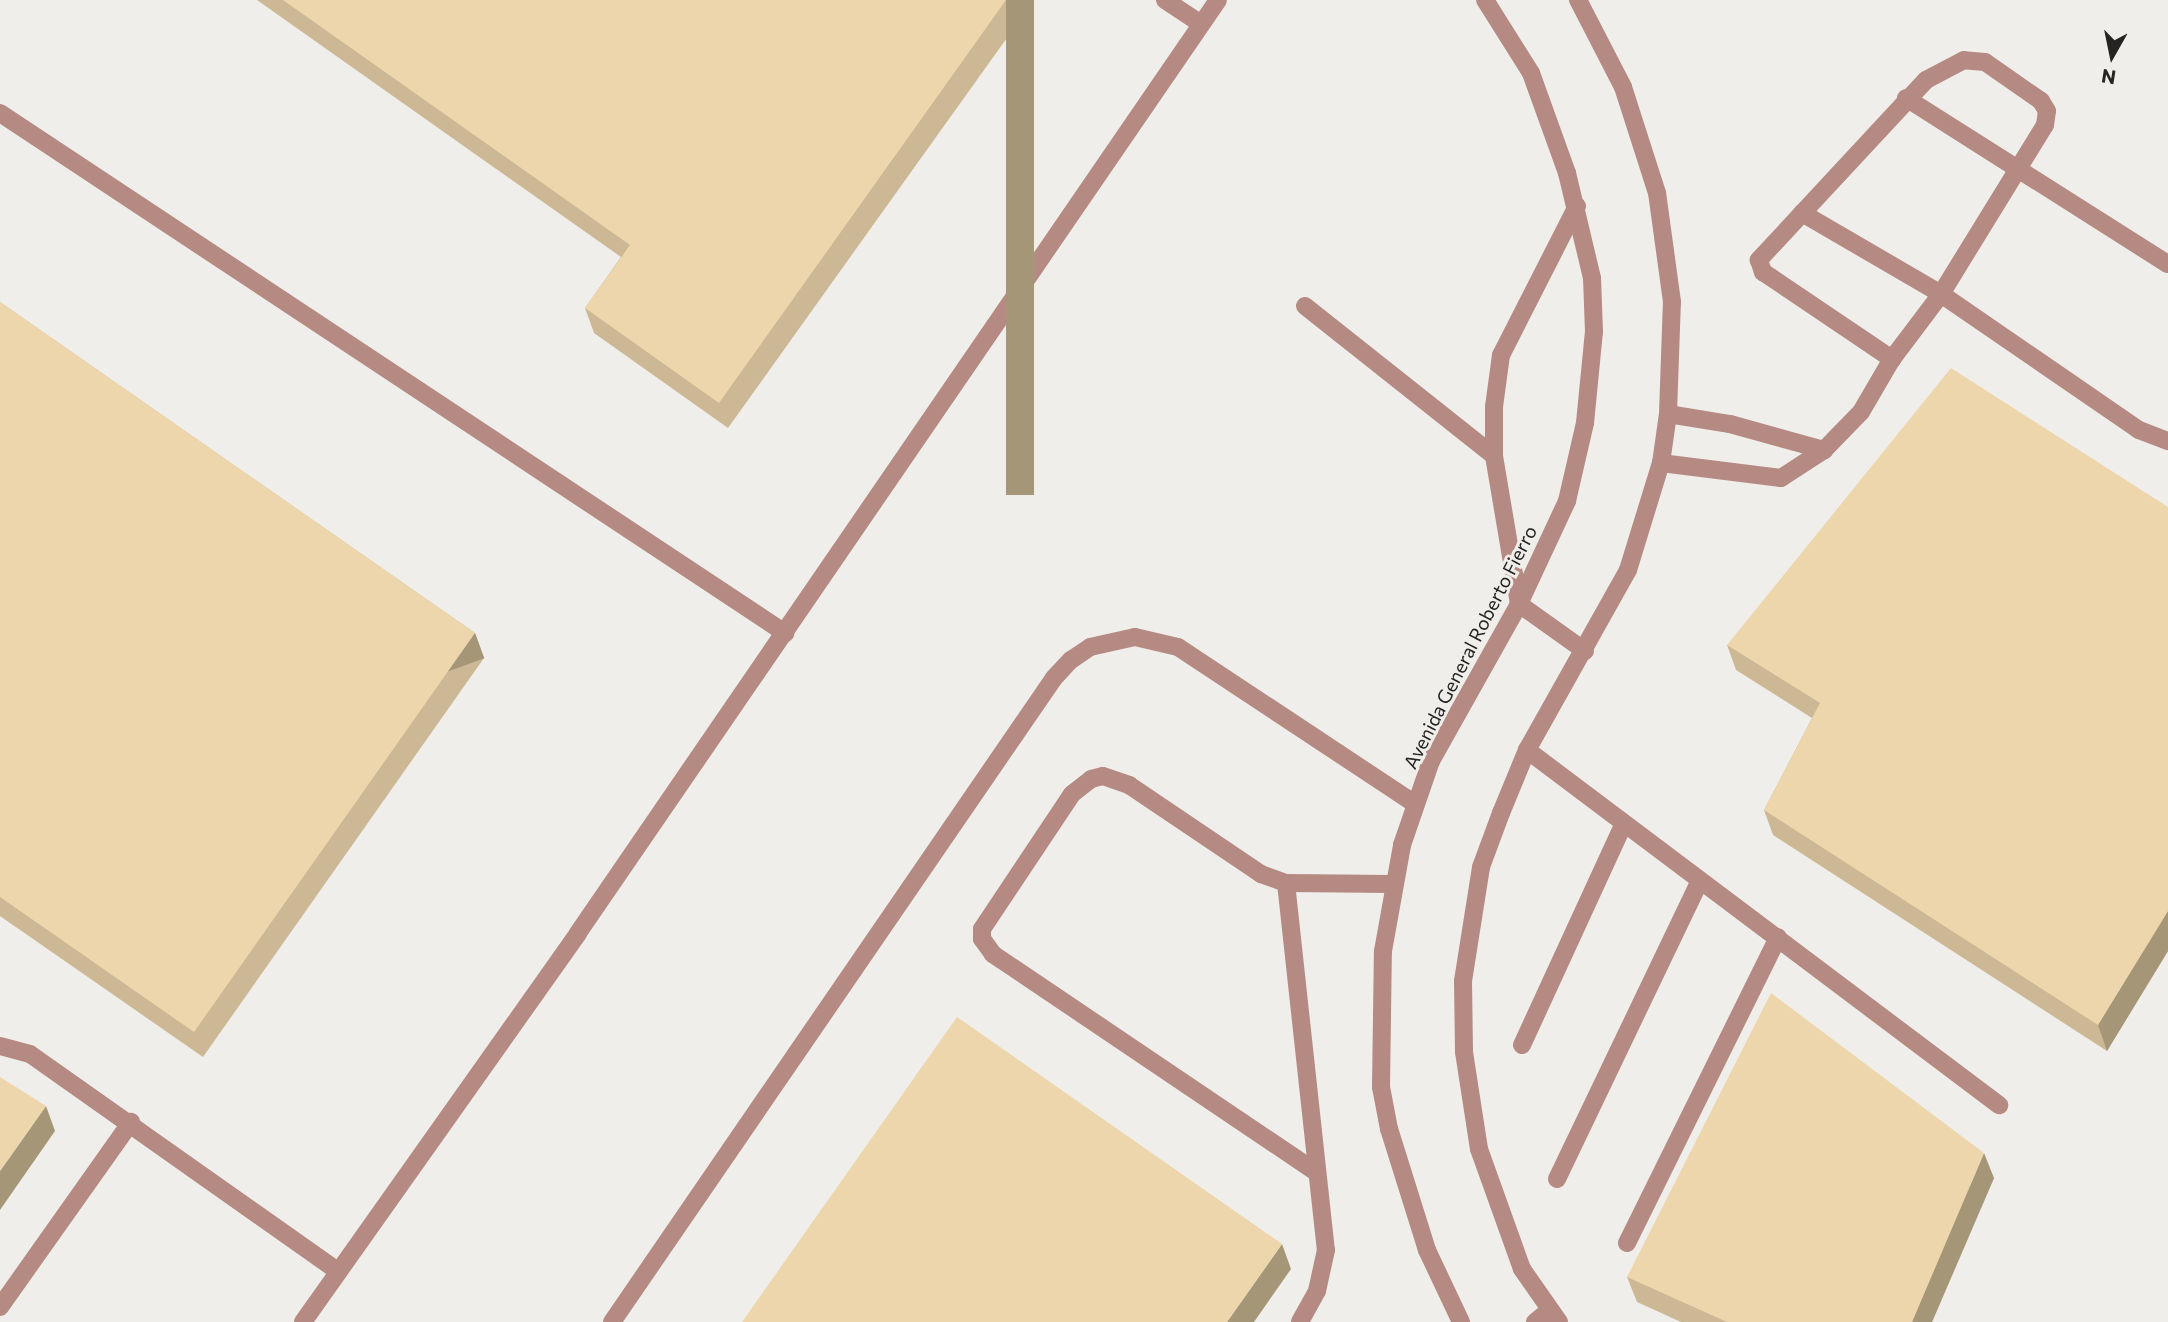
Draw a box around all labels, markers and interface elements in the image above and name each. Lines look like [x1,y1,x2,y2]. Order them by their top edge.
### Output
north arrow [2077,21,2147,91]
text: N [2100,65,2117,90]
street label: Avenida General Roberto Fierro [1399,522,1541,772]

